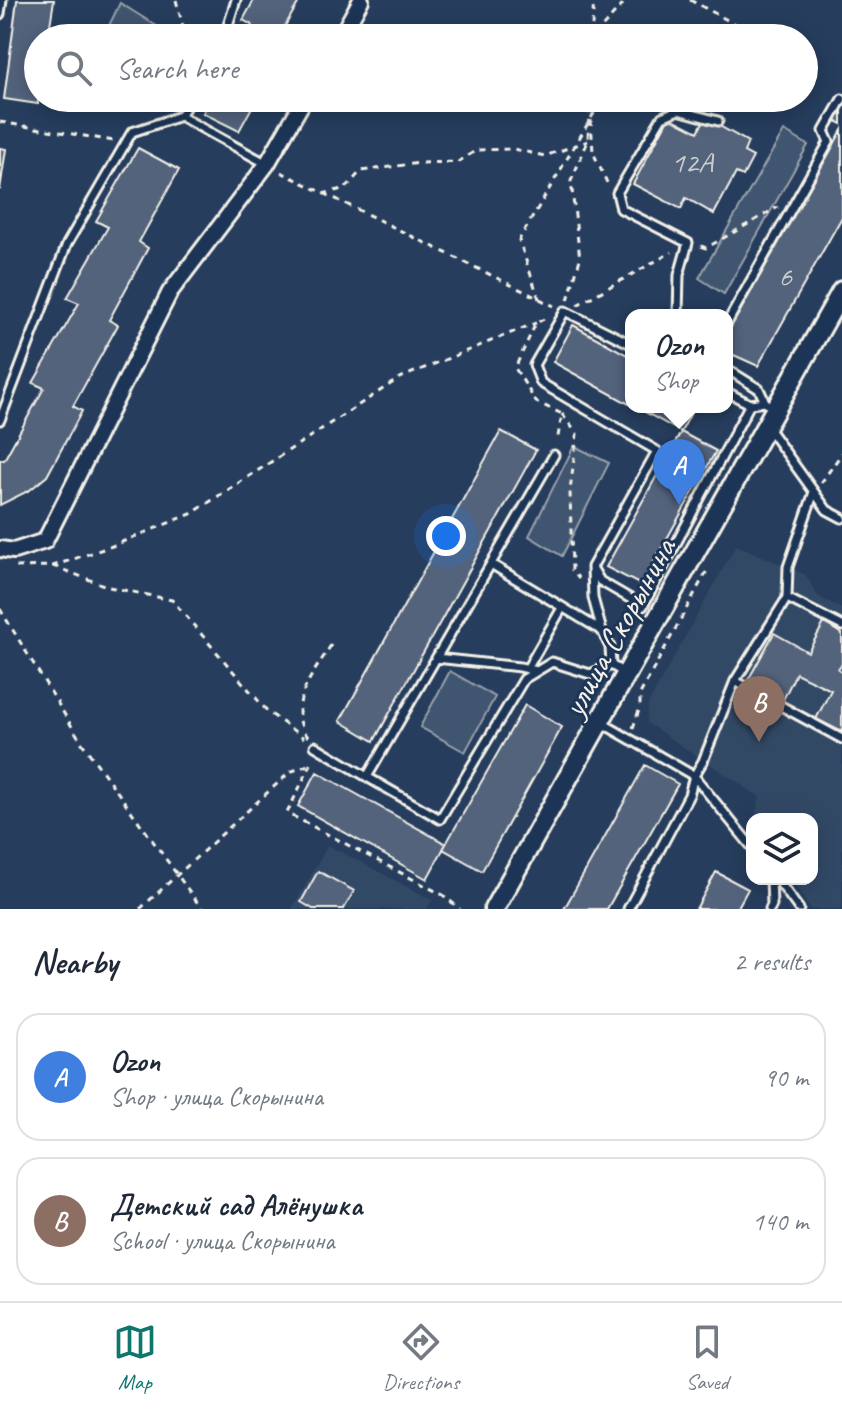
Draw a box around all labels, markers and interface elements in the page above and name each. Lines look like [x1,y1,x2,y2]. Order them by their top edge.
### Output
search box [24,24,818,112]
icon: search [52,46,96,90]
text: Search here [116,49,238,87]
house number: 12А [671,143,715,181]
house number: 6 [778,257,793,295]
popup [625,309,733,413]
text: Ozon [654,326,704,364]
text: Shop [654,364,698,397]
pin: A [653,439,705,505]
your location [426,516,466,556]
street label: улица Скорынина [551,528,686,726]
pin: B [733,676,785,742]
map controls [746,813,818,885]
button: layers [746,813,818,885]
text: Nearby [32,940,118,983]
text: 2 results [734,945,810,978]
text: Ozon [110,1042,160,1080]
text: A [53,1061,67,1094]
text: 90 m [764,1061,808,1094]
text: Shop · улица Скорынина [110,1080,323,1113]
text: Детский сад Алёнушка [110,1186,362,1224]
text: B [53,1205,67,1238]
text: 140 m [752,1205,808,1238]
text: School · улица Скорынина [110,1224,334,1257]
tab: Map [113,1320,157,1396]
tab: Directions [383,1320,459,1396]
tab: Saved [685,1320,729,1396]

